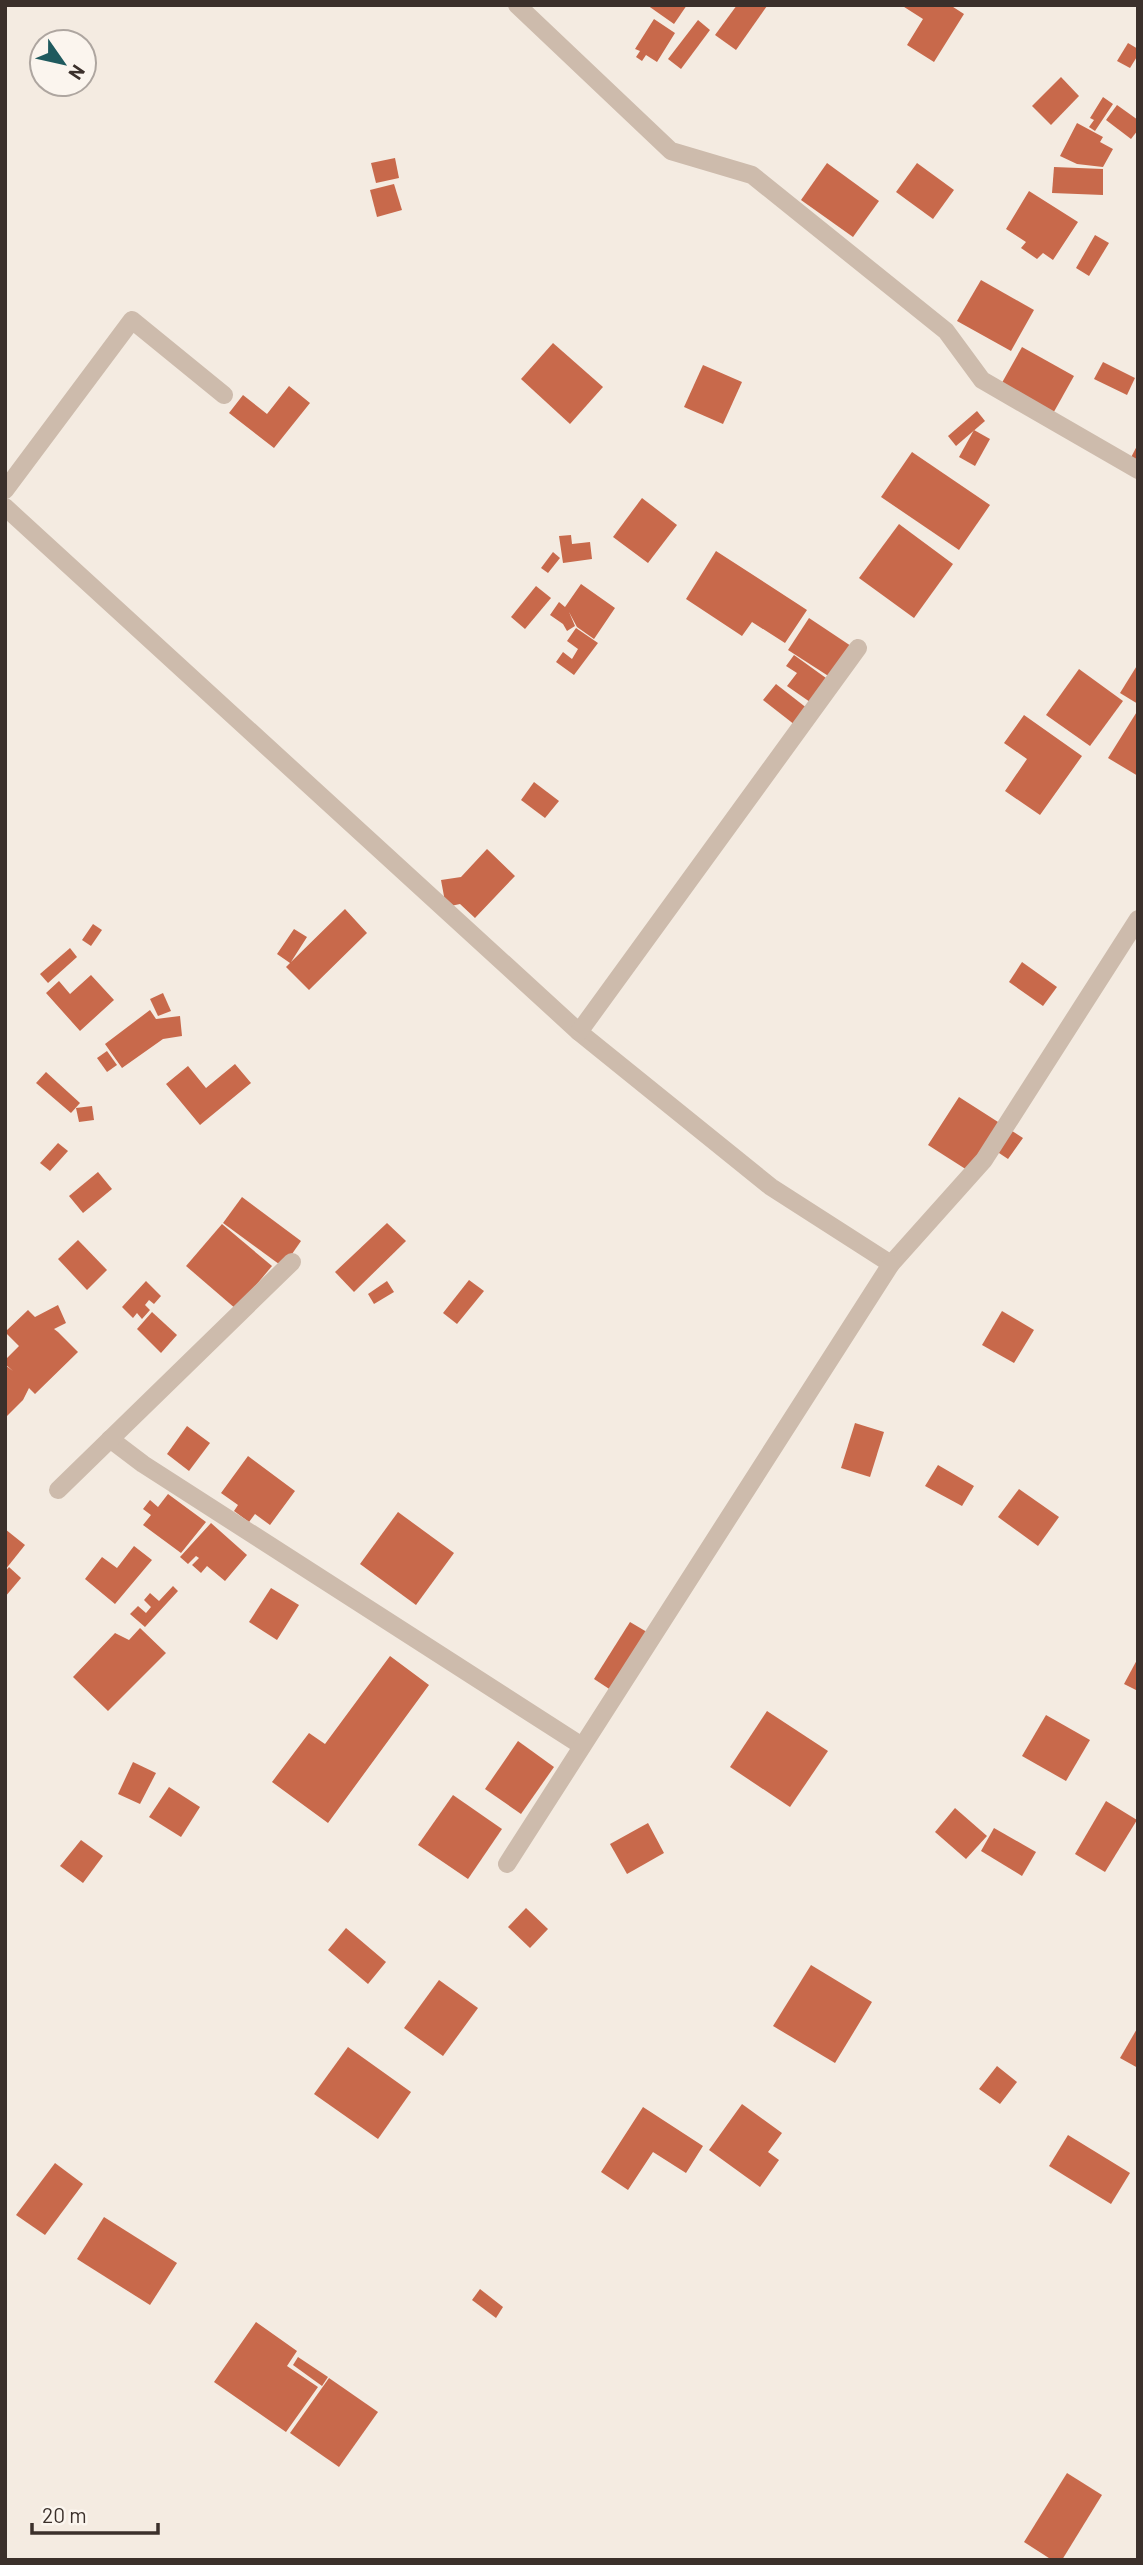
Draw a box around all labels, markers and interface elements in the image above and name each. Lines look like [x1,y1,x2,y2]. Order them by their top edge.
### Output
north arrow [28,28,98,98]
text: N [64,61,91,84]
scale bar [32,2492,158,2536]
text: 20 m [42,2502,87,2527]

